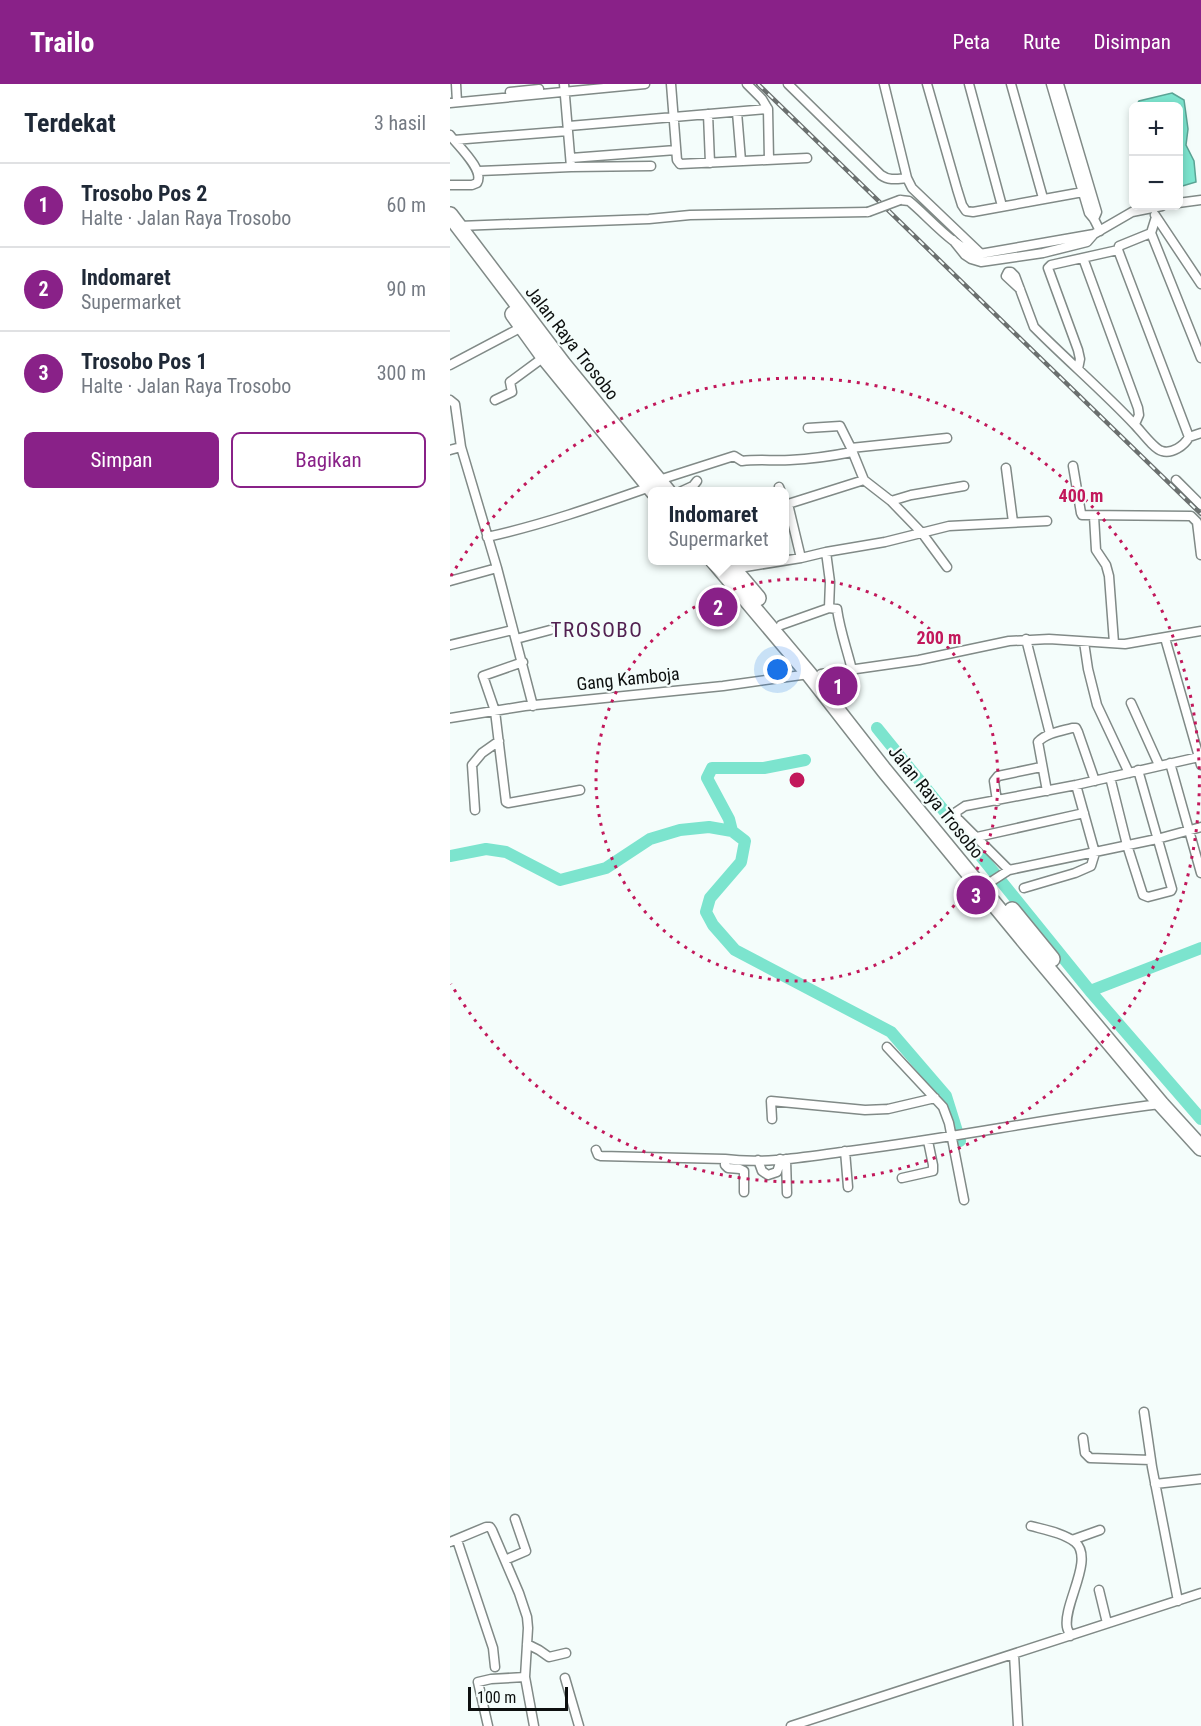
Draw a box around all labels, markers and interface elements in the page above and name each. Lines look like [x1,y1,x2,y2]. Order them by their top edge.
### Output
text: Trailo [30,26,94,59]
text: Peta [952,30,990,54]
text: Rute [1023,30,1060,54]
text: Disimpan [1093,30,1171,54]
map controls [1129,102,1183,210]
button: + [1129,102,1183,156]
text: Terdekat [24,108,116,138]
text: 3 hasil [374,111,426,135]
button: − [1129,156,1183,210]
text: Trosobo Pos 2 [81,181,207,206]
text: 1 [38,193,49,217]
text: 60 m [387,193,426,217]
text: Halte · Jalan Raya Trosobo [81,206,291,230]
text: Indomaret [81,265,171,290]
text: 2 [38,277,49,301]
text: 90 m [387,277,426,301]
street label: Jalan Raya Trosobo [521,281,623,404]
text: Supermarket [81,290,181,314]
text: Trosobo Pos 1 [81,349,207,374]
text: 3 [38,361,49,385]
text: 300 m [377,361,426,385]
text: Halte · Jalan Raya Trosobo [81,374,291,398]
button: Simpan [24,432,219,488]
button: Bagikan [231,432,426,488]
text: 400 m [1059,485,1103,506]
popup [648,487,789,565]
text: Indomaret [668,502,758,527]
text: Supermarket [668,527,769,551]
pin: 2 [698,584,738,630]
district label: TROSOBO [551,618,643,642]
text: 200 m [917,627,961,648]
your location [763,655,792,684]
street label: Gang Kamboja [575,663,681,694]
pin: 1 [818,664,858,708]
street label: Jalan Raya Trosobo [885,741,988,862]
centre of rings [787,770,807,790]
pin: 3 [956,872,996,918]
scale bar [468,1684,568,1712]
text: 100 m [477,1688,516,1707]

